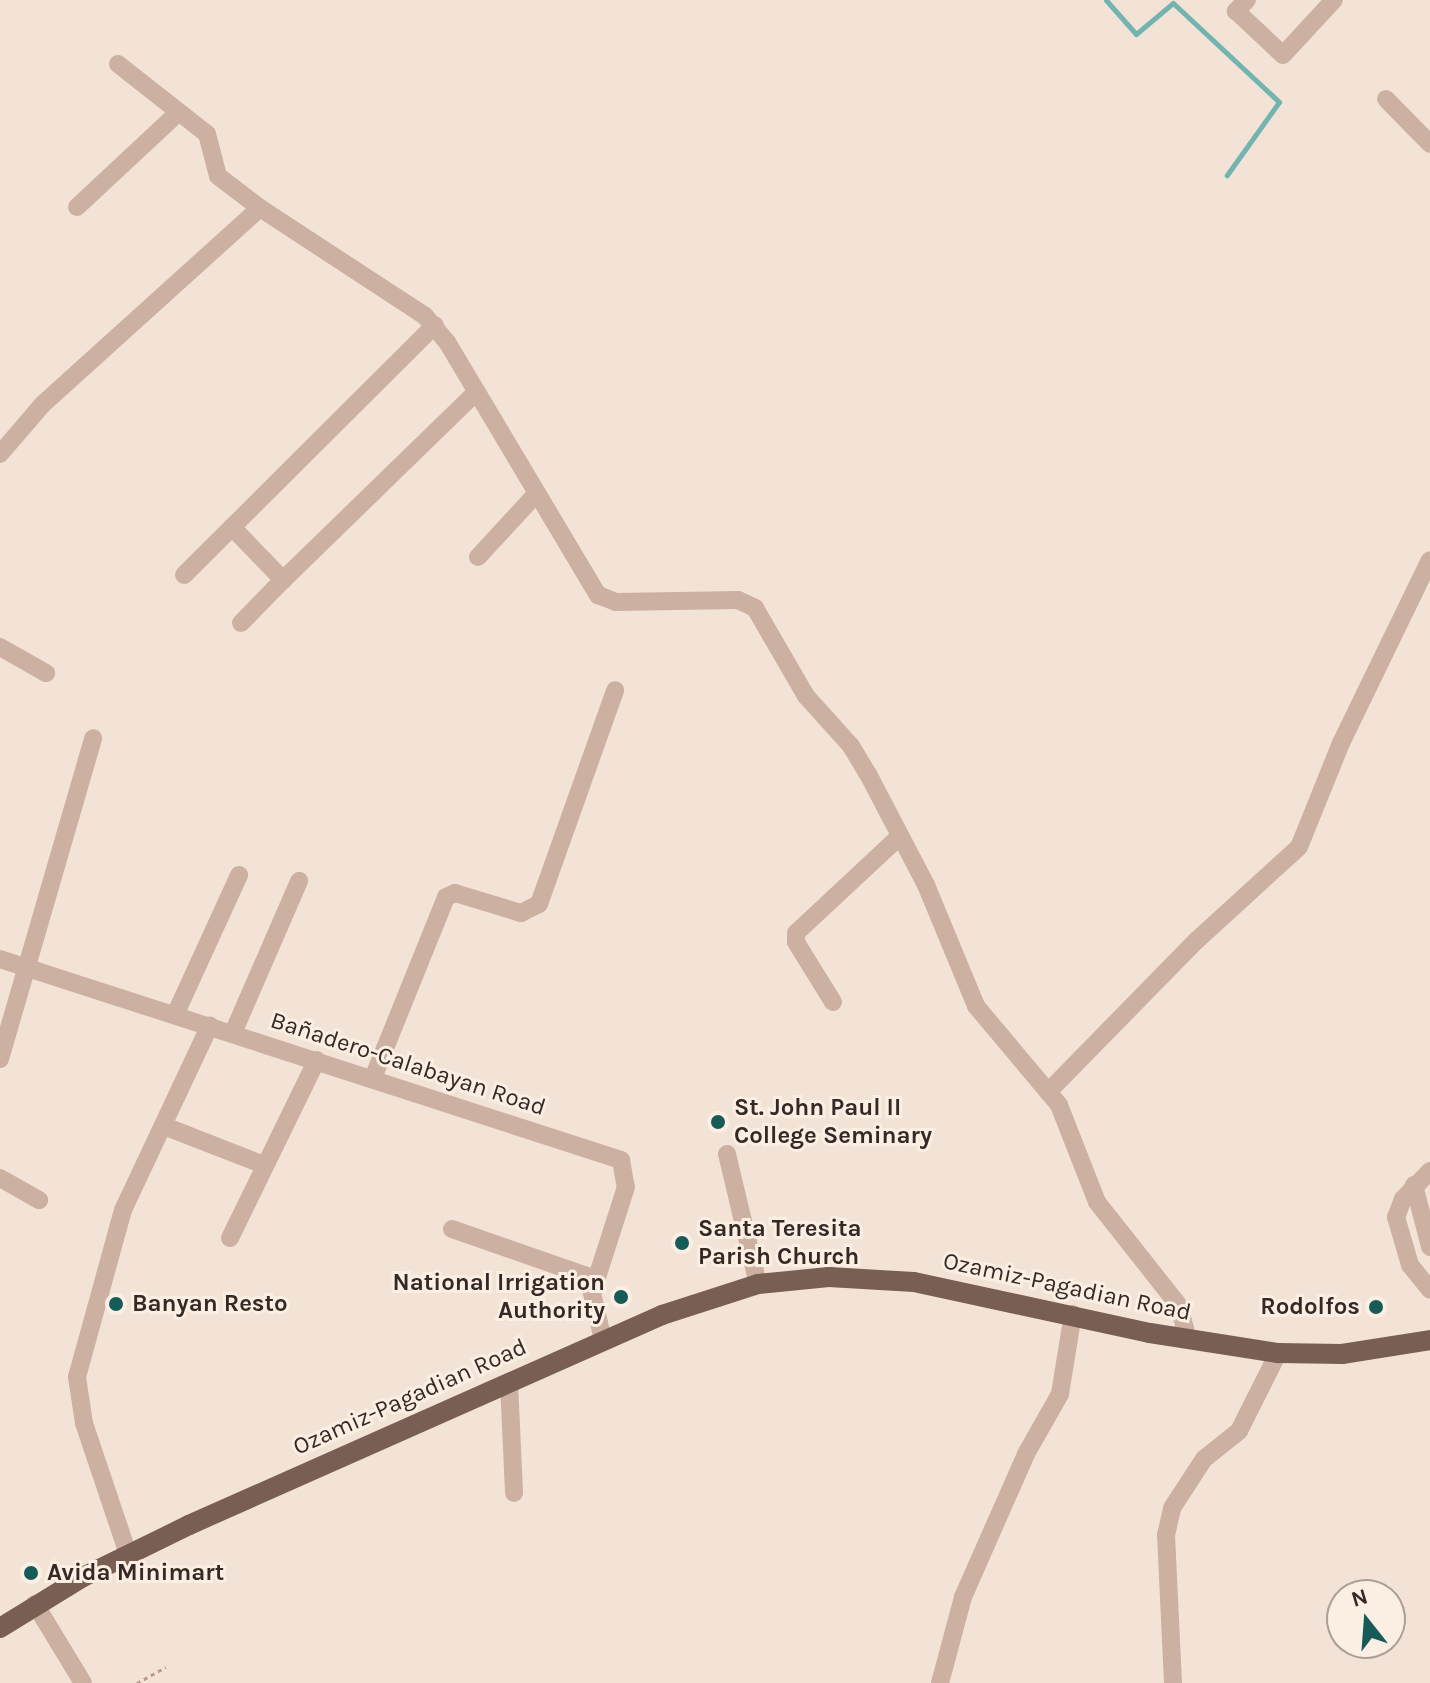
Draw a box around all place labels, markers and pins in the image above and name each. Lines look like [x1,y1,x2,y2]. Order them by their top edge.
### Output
place label: St. John Paul II College Seminary [734,1094,932,1150]
marker: St. John Paul II College Seminary [709,1113,727,1131]
place label: Santa Teresita Parish Church [698,1215,862,1271]
marker: Santa Teresita Parish Church [673,1234,691,1252]
place label: National Irrigation Authority [393,1269,605,1325]
marker: National Irrigation Authority [612,1288,630,1306]
place label: Banyan Resto [132,1290,288,1318]
place label: Rodolfos [1260,1293,1360,1321]
marker: Banyan Resto [107,1295,125,1313]
marker: Rodolfos [1367,1298,1385,1316]
place label: Avida Minimart [47,1559,224,1587]
marker: Avida Minimart [22,1564,40,1582]

